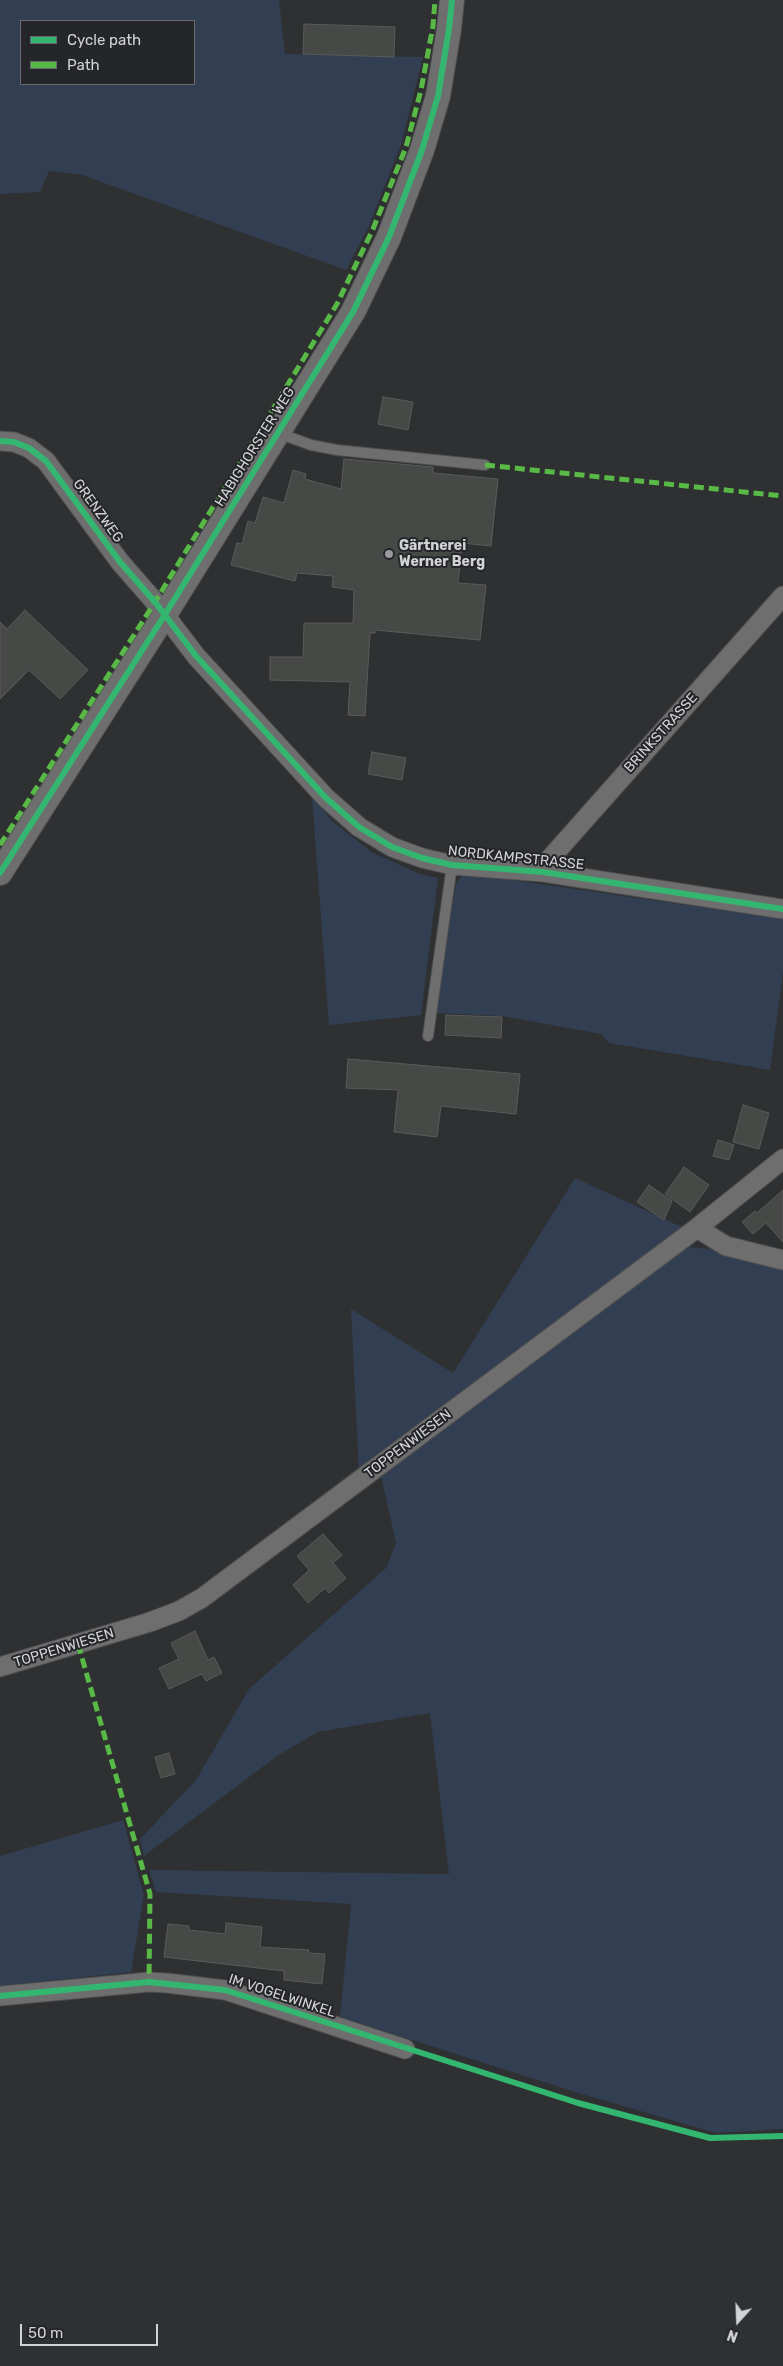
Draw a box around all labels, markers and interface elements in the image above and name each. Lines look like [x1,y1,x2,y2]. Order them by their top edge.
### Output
legend [20,20,195,85]
text: Cycle path [67,31,141,49]
text: Path [67,56,100,74]
street label: HABIGHORSTER WEG [211,384,299,510]
street label: GRENZWEG [69,476,127,546]
place label: Gärtnerei Werner Berg [399,538,485,570]
marker: Gärtnerei Werner Berg [383,548,395,560]
street label: BRINKSTRASSE [621,690,701,776]
street label: NORDKAMPSTRASSE [447,842,585,874]
street label: TOPPENWIESEN [361,1406,455,1482]
street label: TOPPENWIESEN [12,1625,116,1671]
street label: IM VOGELWINKEL [226,1971,338,2021]
north arrow [713,2296,763,2346]
scale bar [22,2314,160,2346]
text: 50 m [28,2324,63,2342]
text: N [725,2326,740,2345]

